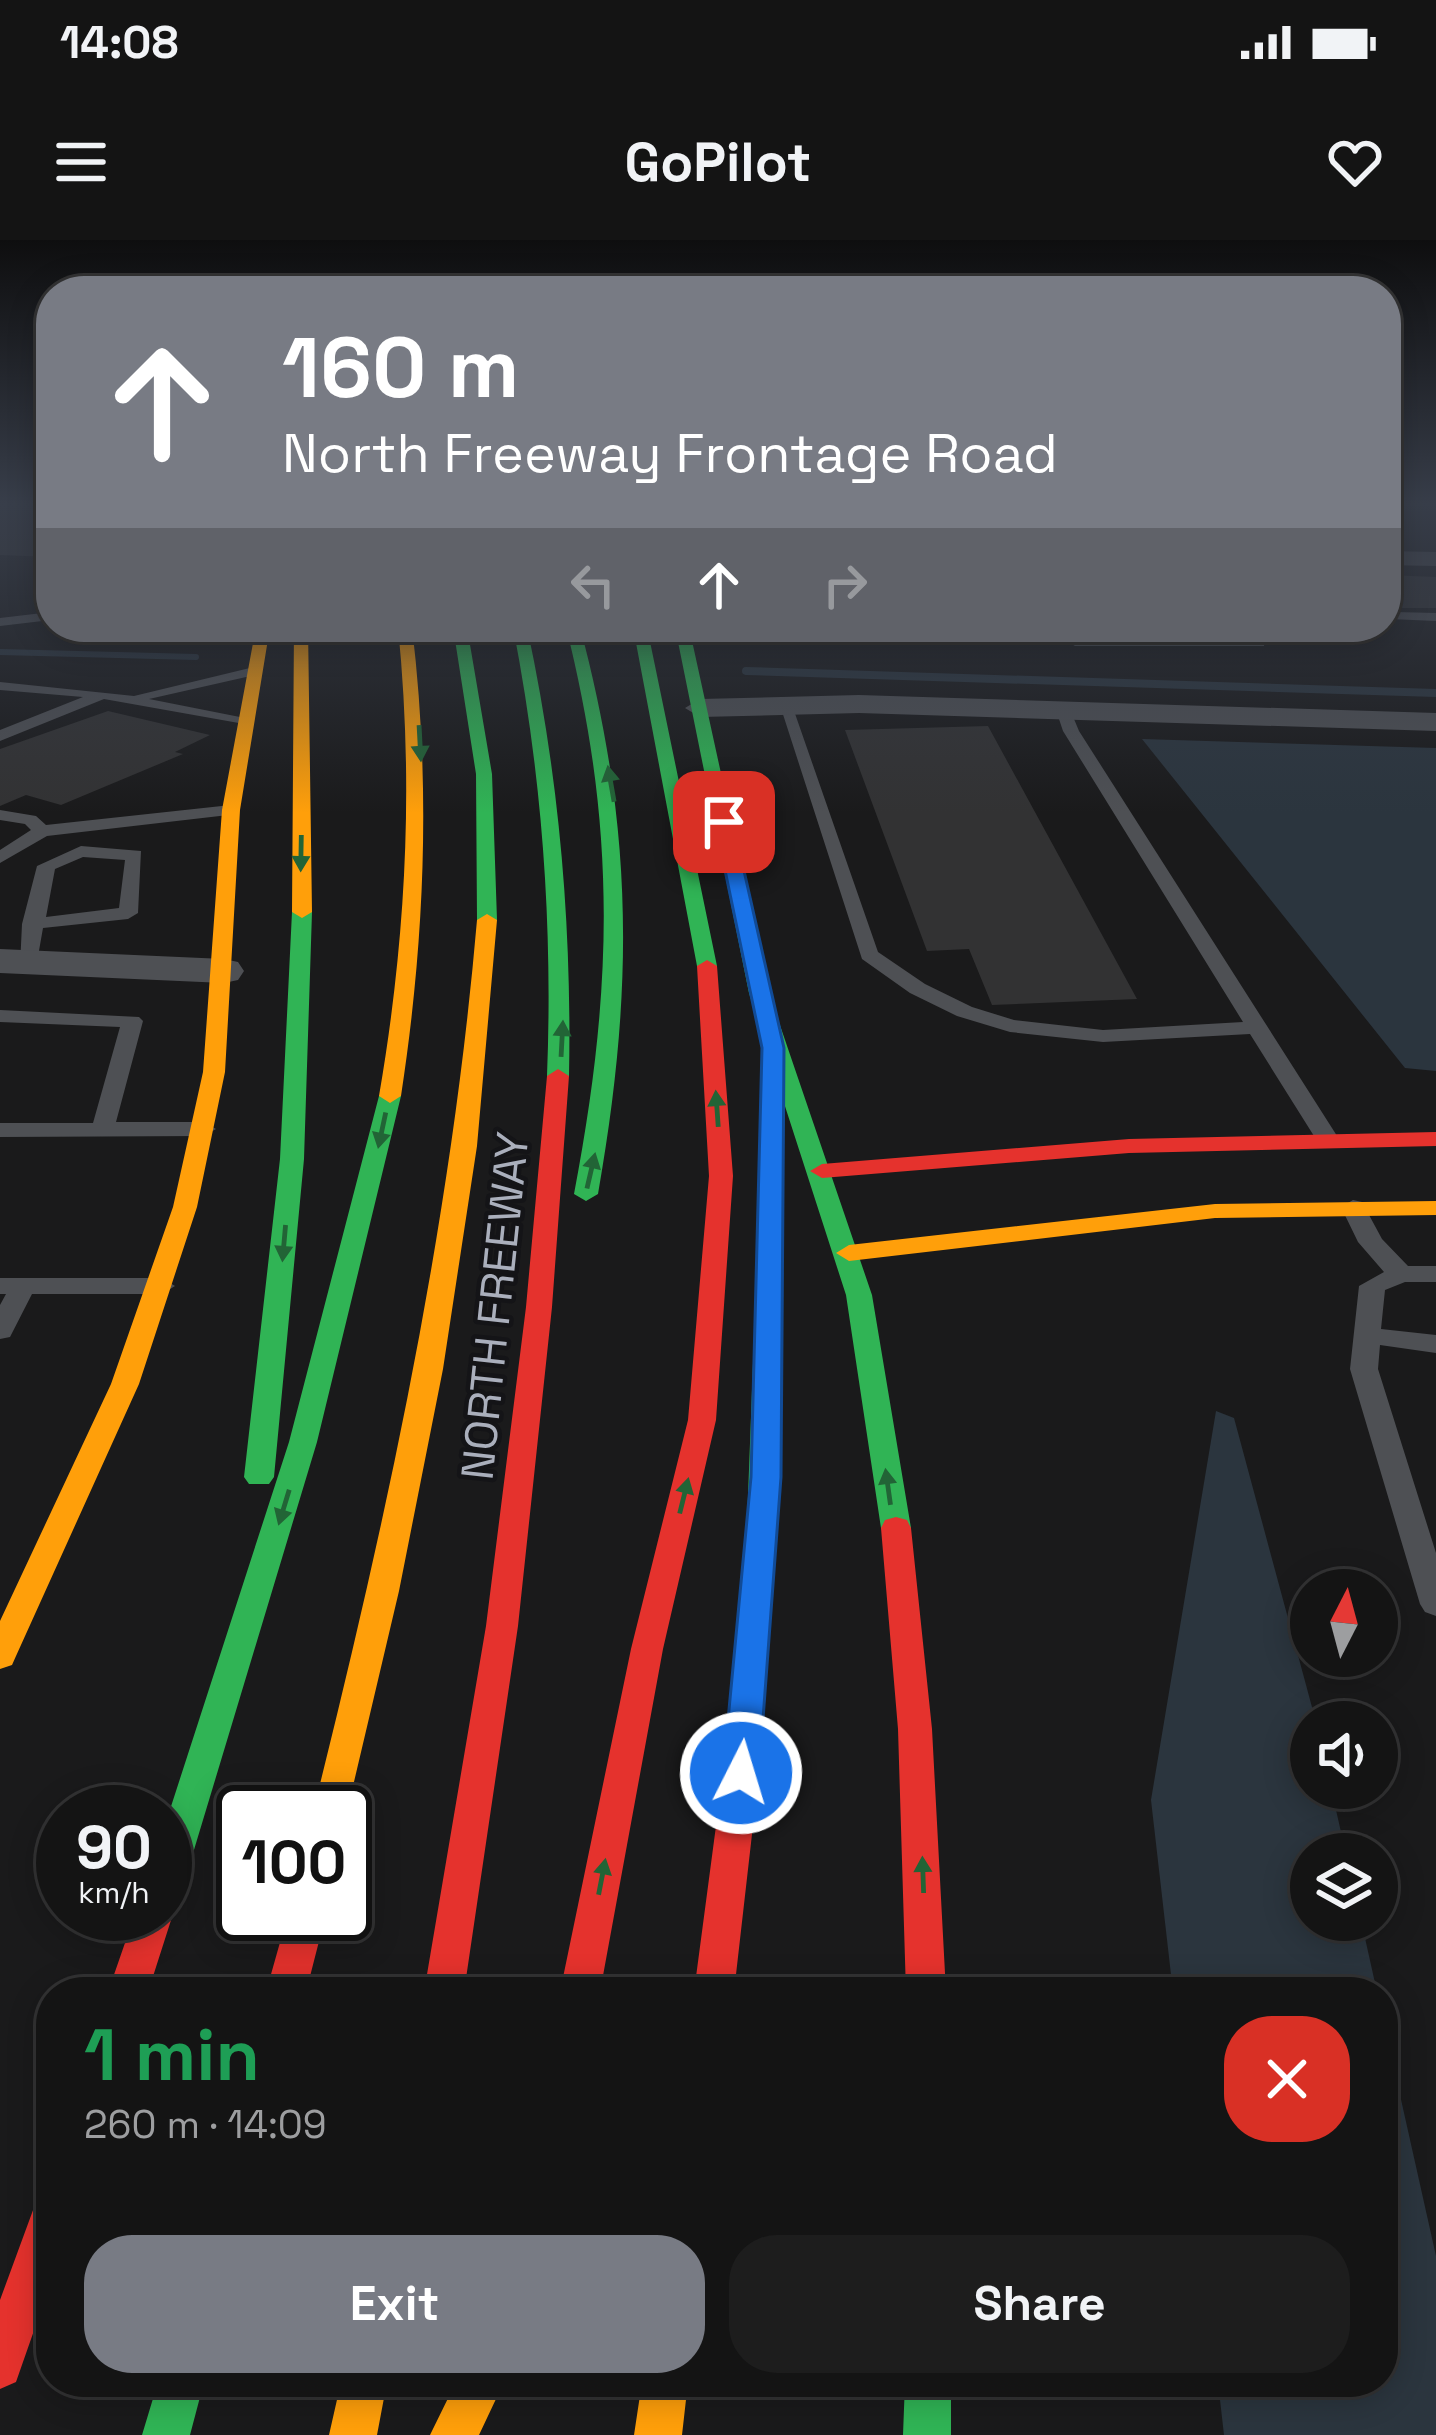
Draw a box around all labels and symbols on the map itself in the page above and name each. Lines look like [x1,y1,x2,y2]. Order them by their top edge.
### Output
one-way arrow [411,725,430,763]
one-way arrow [602,765,620,803]
pin [673,771,775,873]
one-way arrow [291,835,311,873]
one-way arrow [553,1019,572,1057]
one-way arrow [707,1089,726,1127]
one-way arrow [372,1111,391,1149]
street label: NORTH FREEWAY [448,1129,542,1483]
one-way arrow [582,1152,601,1189]
one-way arrow [274,1225,293,1262]
one-way arrow [878,1468,897,1505]
one-way arrow [675,1477,694,1514]
one-way arrow [274,1489,292,1526]
north arrow [1290,1569,1398,1677]
position arrow [678,1710,804,1836]
speed limit sign: 100 [216,1785,372,1941]
one-way arrow [913,1855,932,1893]
one-way arrow [593,1858,612,1896]

